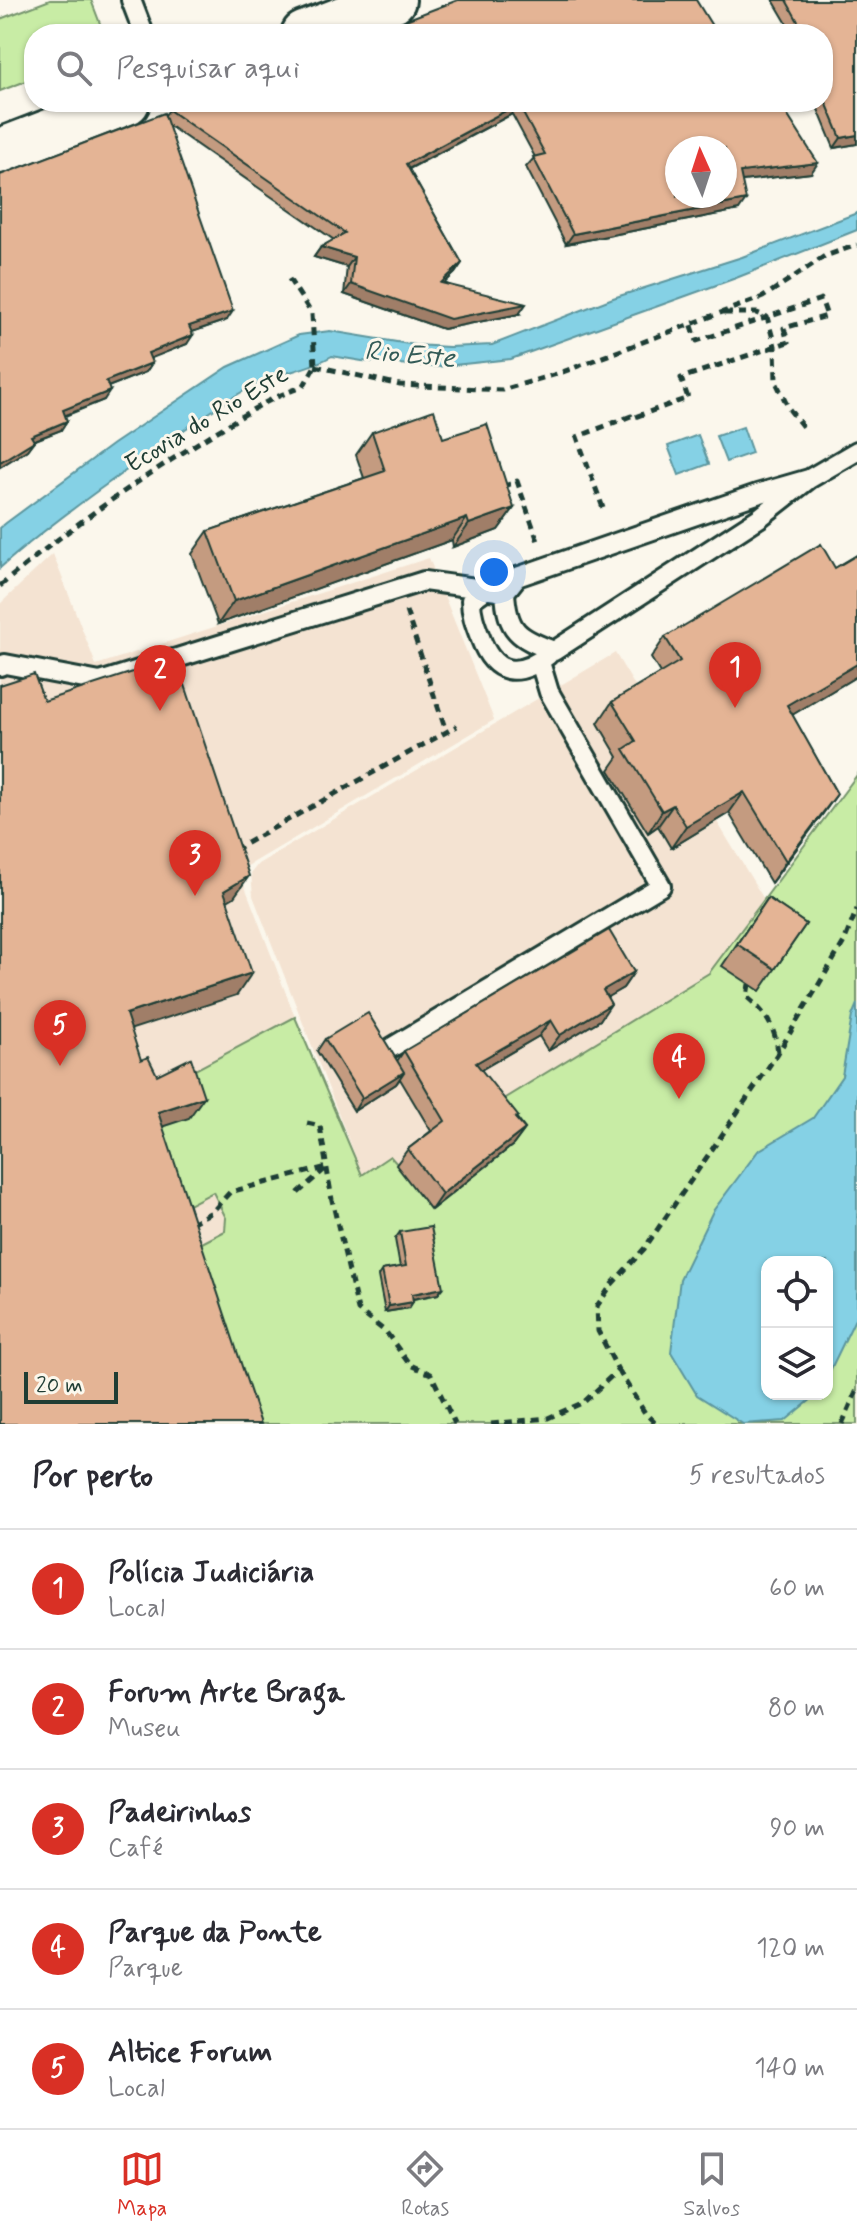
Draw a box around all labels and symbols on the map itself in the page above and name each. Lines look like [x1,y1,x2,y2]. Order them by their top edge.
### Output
north arrow [665,136,737,208]
water label: Rio Este [363,333,458,378]
street label: Ecovia do Rio Este [119,358,295,482]
your location [474,552,514,592]
pin: 1 [709,642,761,708]
pin: 2 [134,645,186,711]
pin: 3 [169,830,221,896]
pin: 5 [34,1000,86,1066]
pin: 4 [653,1033,705,1099]
scale bar [24,1368,118,1404]

